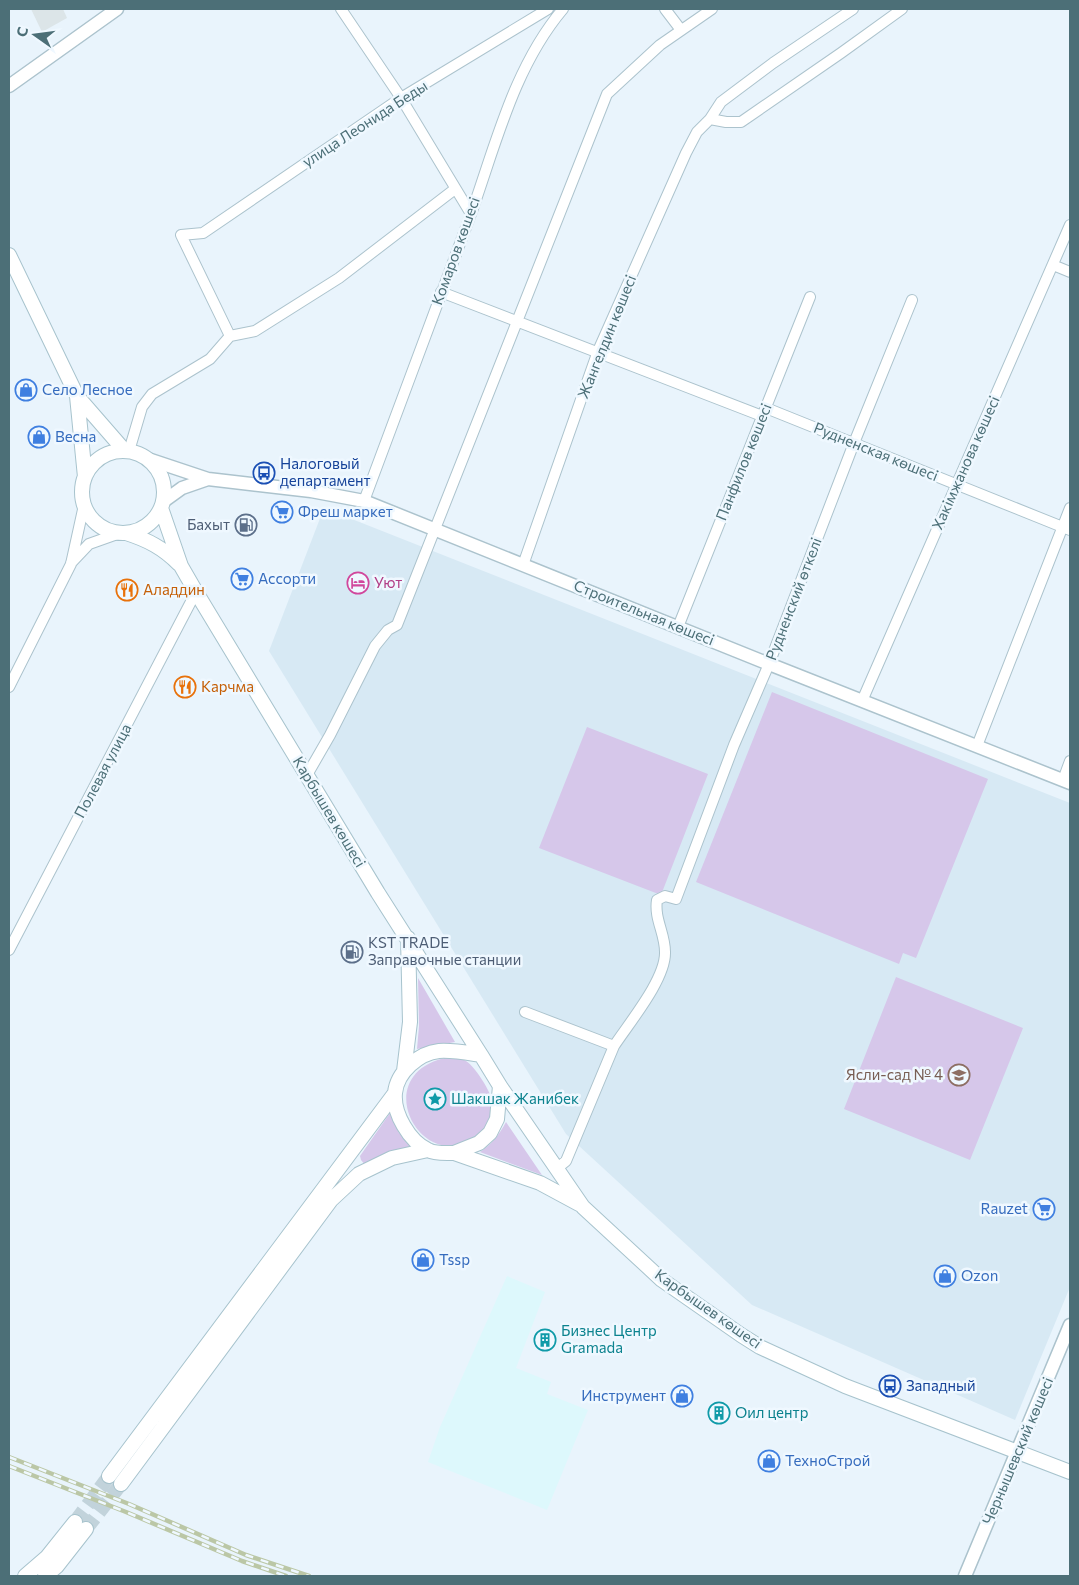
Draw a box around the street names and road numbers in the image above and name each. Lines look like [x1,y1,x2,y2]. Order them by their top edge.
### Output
street label: улица Леонида Беды [299,76,430,170]
street label: Комаров көшесі [427,194,483,307]
street label: Жангелдин көшесі [573,272,639,401]
street label: Хакімжанова көшесі [927,393,1003,532]
street label: Панфилов көшесі [711,400,775,523]
street label: Рудненская көшесі [811,418,941,484]
street label: Рудненский өткелі [761,535,825,663]
street label: Строительная көшесі [571,576,717,649]
street label: Полевая улица [70,720,135,821]
street label: Карбышев көшесі [290,753,370,870]
street label: Карбышев көшесі [652,1265,765,1352]
street label: Чернышевский көшесі [978,1374,1056,1527]

